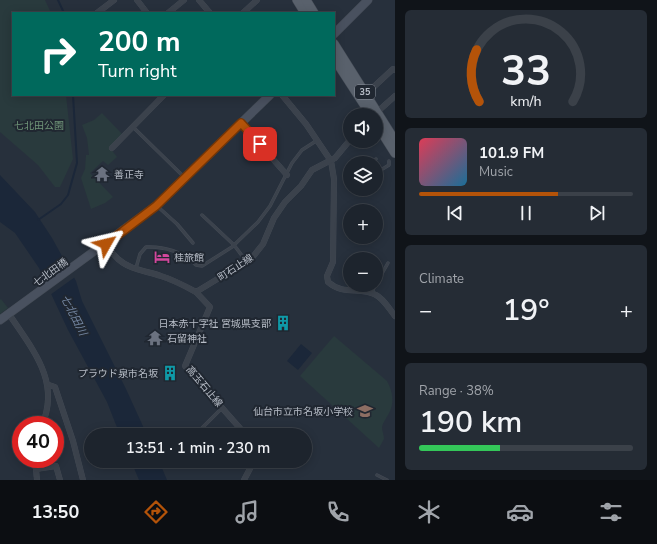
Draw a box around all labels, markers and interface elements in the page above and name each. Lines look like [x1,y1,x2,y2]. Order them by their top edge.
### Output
text: 200 m [98,23,181,61]
icon: right [32,28,84,80]
text: 33 [501,43,551,100]
text: Turn right [98,59,177,83]
road number: 35 [355,85,375,99]
text: km/h [510,91,542,110]
map controls [343,108,383,292]
button: sound [343,108,383,148]
park label: 七北田公園 [14,119,64,133]
pin [243,127,277,161]
icon: arrive [249,133,271,155]
text: 101.9 FM [479,143,544,163]
button: layers [343,156,383,196]
text: Music [479,163,513,181]
temple icon: 善正寺 [93,165,111,183]
place label: 善正寺 [114,168,144,182]
icon: previous [444,202,466,224]
icon: pause [515,202,537,224]
icon: next [586,202,608,224]
button: + [343,204,383,244]
position arrow [85,223,127,265]
hotel icon: 桂旅館 [153,248,171,266]
place label: 桂旅館 [174,251,204,265]
street label: 町石止線 [215,251,256,285]
button: − [343,252,383,292]
street label: 七北田橋 [30,255,71,290]
text: Climate [419,270,464,288]
text: 19° [502,290,550,331]
water label: 七北田川 [57,292,91,339]
text: − [419,296,432,326]
text: + [620,296,633,326]
building icon: 日本赤十字社 宮城県支部 [274,314,292,332]
place label: 日本赤十字社 宮城県支部 [158,317,271,331]
temple icon: 石留神社 [146,329,164,347]
place label: 石留神社 [167,332,207,346]
street label: 高玉石止線 [183,363,226,410]
building icon: プラウド泉市名坂 [161,364,179,382]
place label: プラウド泉市名坂 [78,367,158,381]
text: Range · 38% [419,382,494,400]
school or university icon: 仙台市立市名坂小学校 [356,402,374,420]
text: 190 km [419,402,522,443]
place label: 仙台市立市名坂小学校 [253,405,353,419]
speed limit sign: 40 [12,416,64,468]
text: 13:51 · 1 min · 230 m [126,438,270,458]
icon: directions [142,498,170,526]
icon: music [233,498,261,526]
icon: phone [324,498,352,526]
icon: climate [415,498,443,526]
icon: car [506,498,534,526]
icon: filters [597,498,625,526]
text: 13:50 [32,500,79,524]

